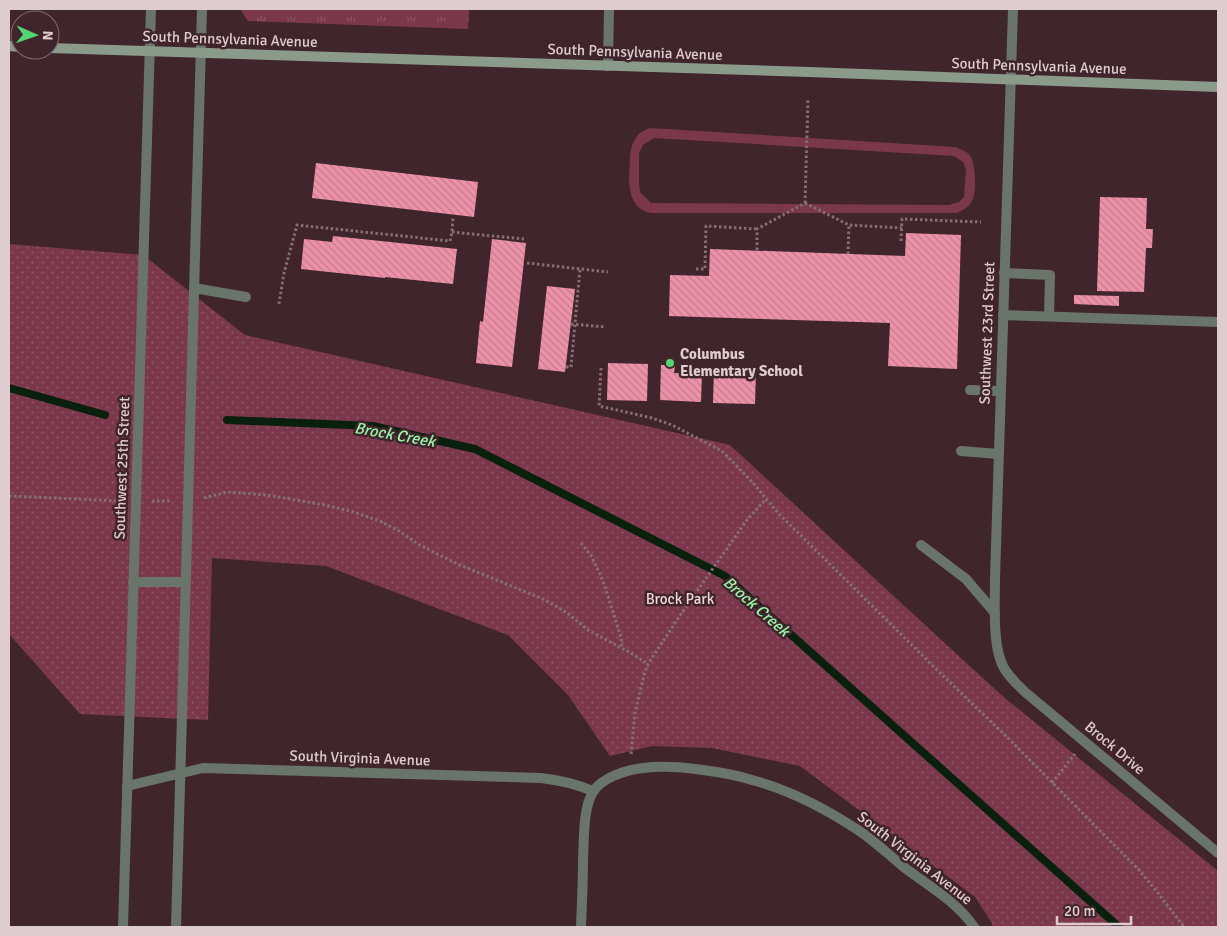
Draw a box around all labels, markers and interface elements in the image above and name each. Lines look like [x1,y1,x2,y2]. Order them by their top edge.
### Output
north arrow [10,10,60,60]
street label: South Pennsylvania Avenue [142,27,318,51]
text: N [39,30,56,41]
street label: South Pennsylvania Avenue [547,40,723,64]
street label: South Pennsylvania Avenue [951,54,1127,78]
street label: Southwest 23rd Street [976,261,998,405]
place label: Columbus Elementary School [680,345,803,380]
marker: Columbus Elementary School [664,357,676,369]
street label: Southwest 25th Street [111,396,133,540]
water label: Brock Creek [353,418,439,452]
water label: Brock Creek [719,572,795,642]
park label: Brock Park [646,590,715,608]
street label: Brock Drive [1081,718,1149,778]
street label: South Virginia Avenue [289,747,431,769]
street label: South Virginia Avenue [854,807,976,909]
scale bar [1057,894,1131,926]
text: 20 m [1064,902,1095,920]

